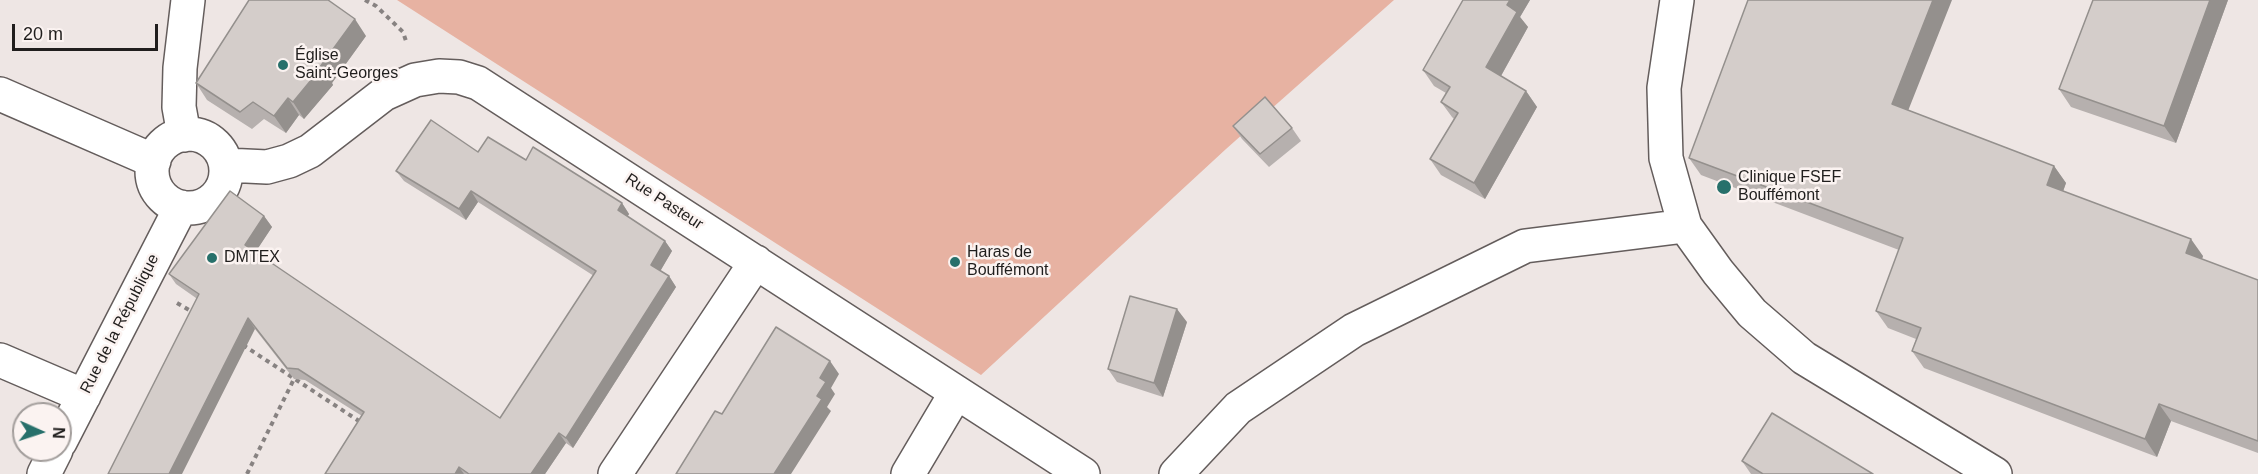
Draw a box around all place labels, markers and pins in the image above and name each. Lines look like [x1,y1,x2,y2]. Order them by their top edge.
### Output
place label: Église Saint-Georges [295,46,398,84]
marker: Église Saint-Georges [276,58,290,72]
place label: Clinique FSEF Bouffémont [1738,168,1841,206]
marker: Clinique FSEF Bouffémont [1715,178,1733,196]
place label: Haras de Bouffémont [967,243,1049,281]
place label: DMTEX [224,248,280,268]
marker: DMTEX [205,251,219,265]
marker: Haras de Bouffémont [948,255,962,269]

